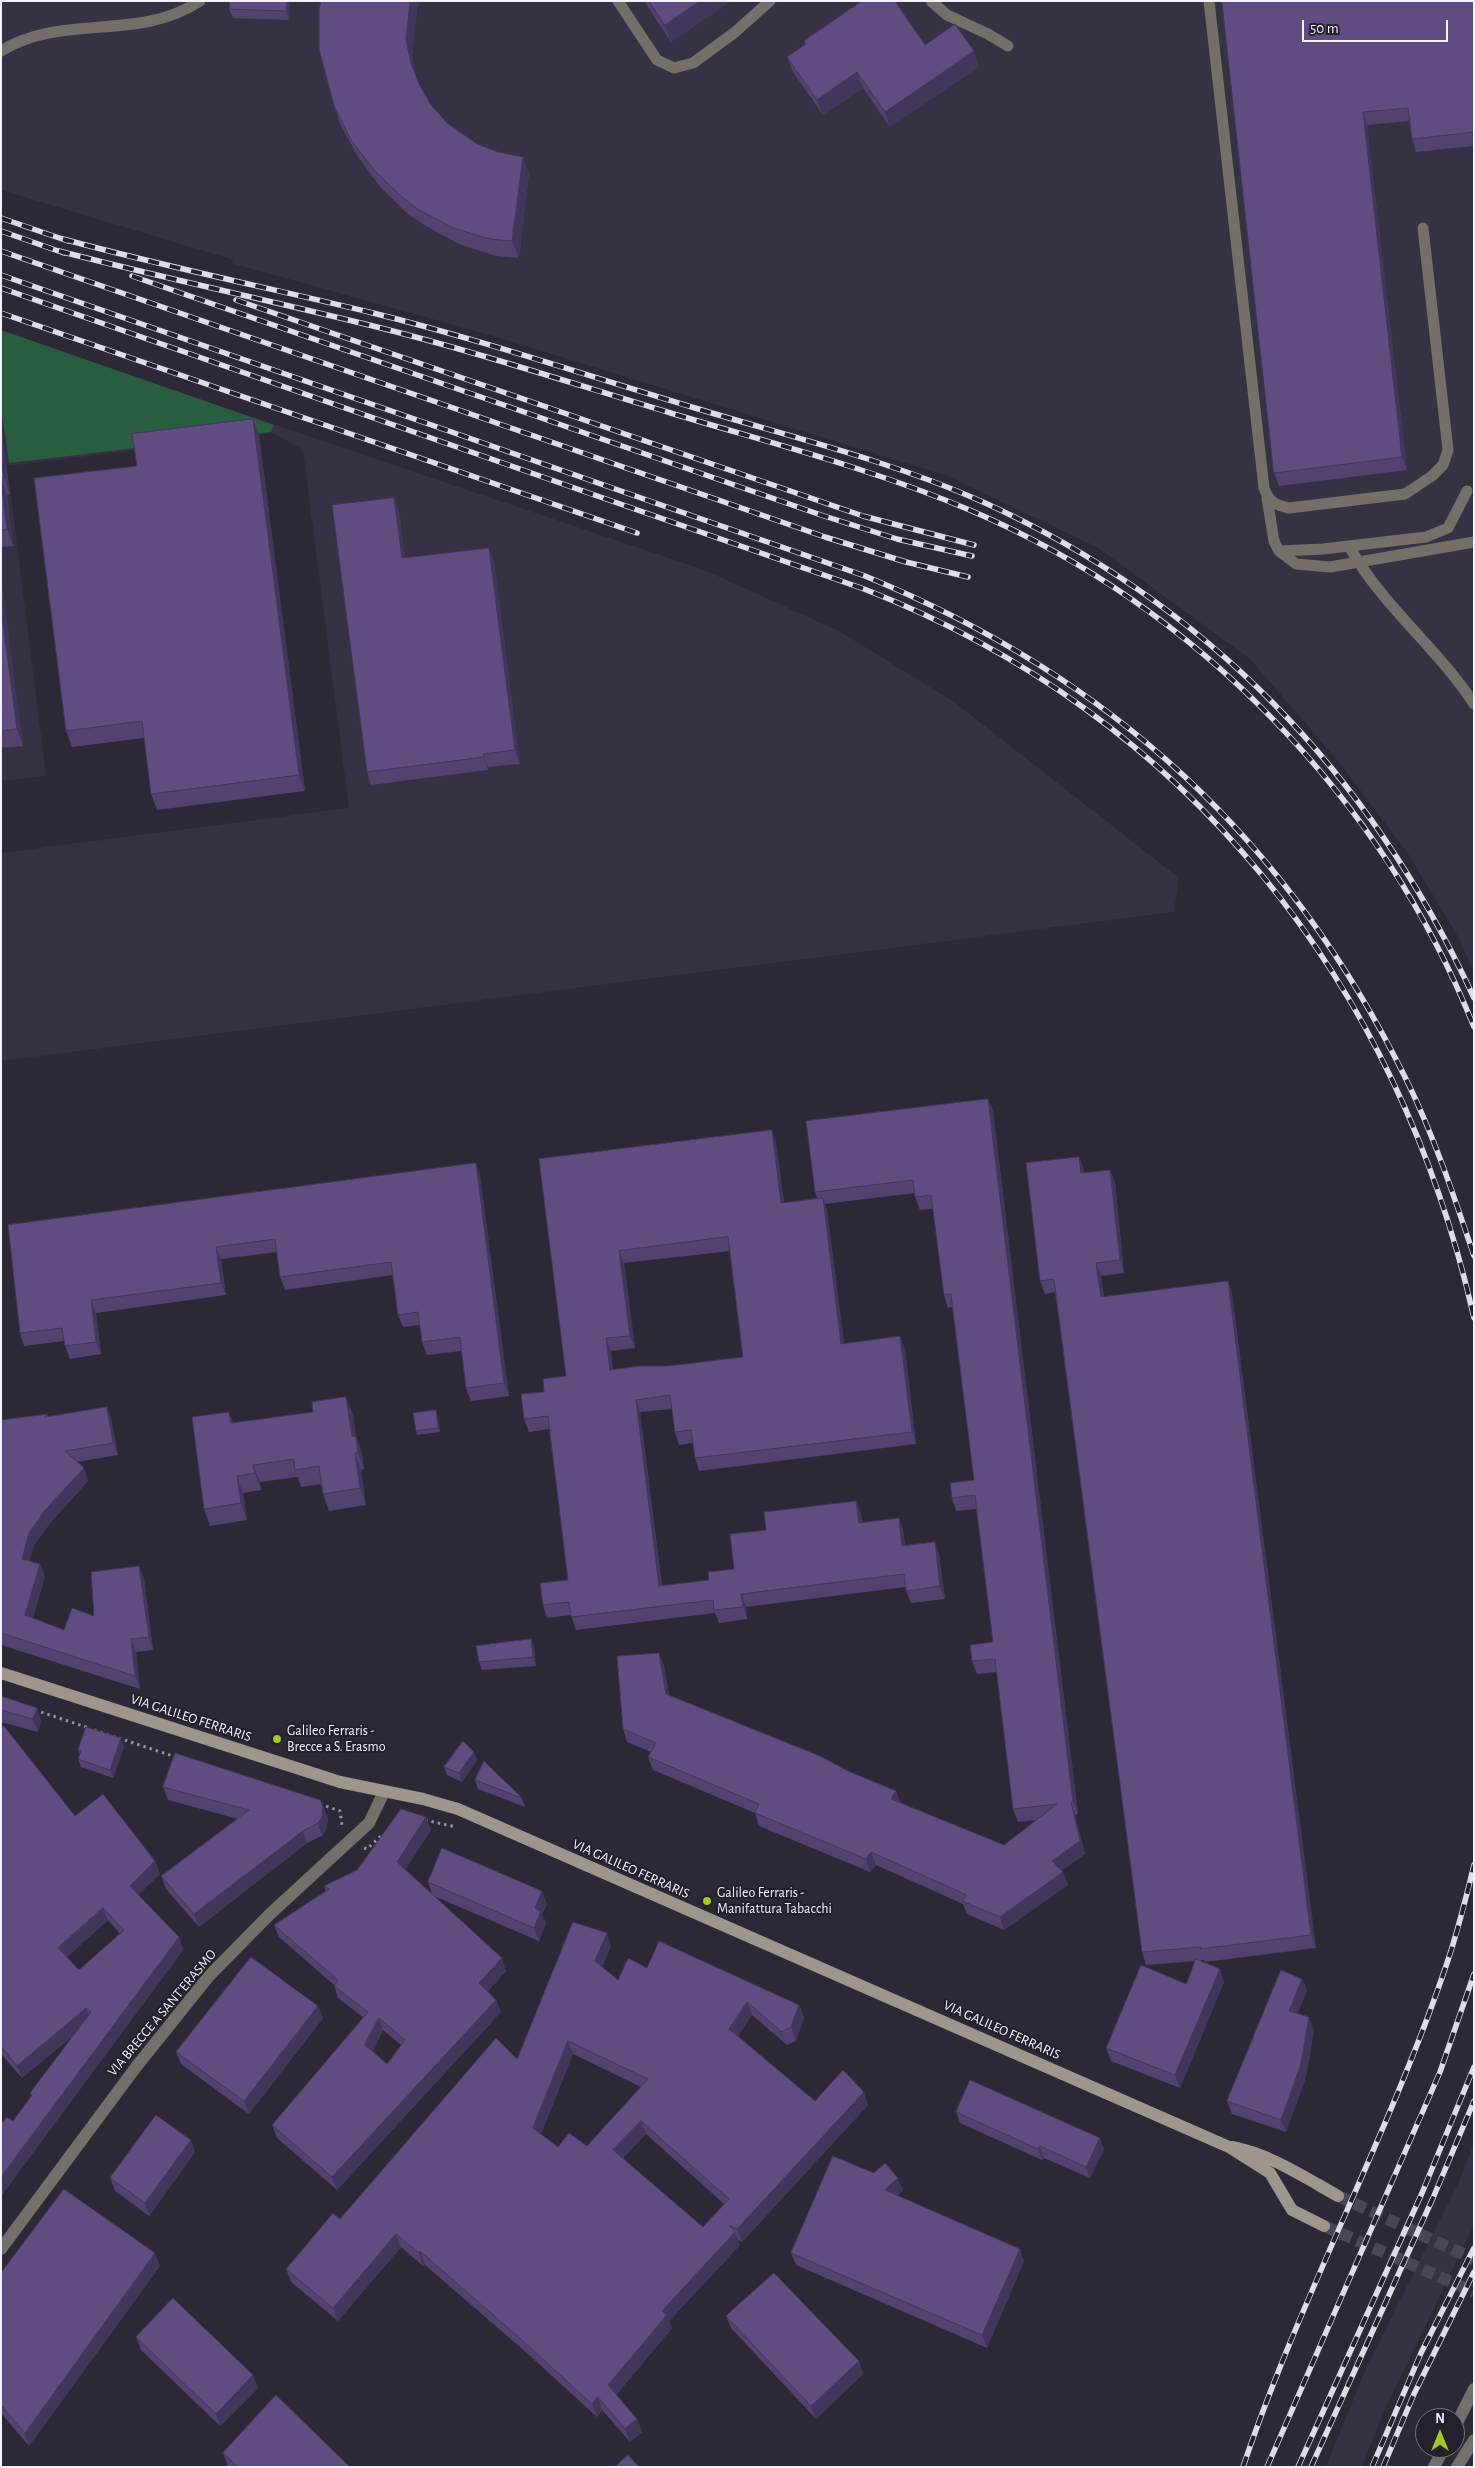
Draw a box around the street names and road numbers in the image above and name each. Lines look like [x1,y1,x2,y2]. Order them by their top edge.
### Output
street label: VIA GALILEO FERRARIS [128,1691,254,1745]
street label: VIA GALILEO FERRARIS [570,1836,692,1902]
street label: VIA BRECCE A SANT'ERASMO [104,1946,220,2080]
street label: VIA GALILEO FERRARIS [941,1997,1063,2063]

